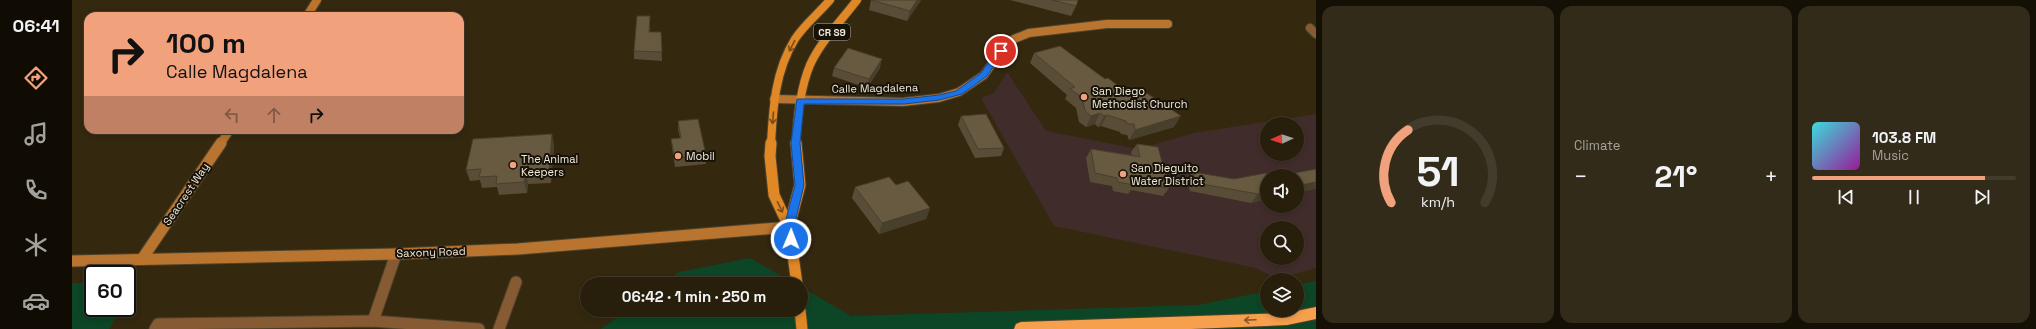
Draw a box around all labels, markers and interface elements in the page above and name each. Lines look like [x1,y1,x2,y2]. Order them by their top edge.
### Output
text: 06:41 [12,14,60,37]
road number: CR S9 [814,24,850,40]
text: 100 m [166,25,246,61]
icon: right [100,28,152,80]
pin [984,34,1018,68]
one-way arrow [787,40,795,52]
icon: arrive [990,40,1012,62]
text: Calle Magdalena [166,60,308,83]
icon: directions [22,64,50,92]
street label: Calle Magdalena [832,80,919,96]
place label: San Diego Methodist Church [1092,84,1187,111]
marker: San Diego Methodist Church [1079,92,1089,102]
icon: left [221,104,243,126]
icon: ahead [263,104,285,126]
icon: right [305,104,327,126]
one-way arrow [769,111,776,124]
north arrow [1260,117,1304,161]
map controls [1260,117,1304,317]
icon: music [22,120,50,148]
text: 103.8 FM [1872,128,1936,147]
text: Climate [1574,137,1620,154]
text: 51 [1416,144,1460,197]
text: Music [1872,147,1909,164]
place label: Mobil [686,149,715,163]
marker: Mobil [673,151,683,161]
place label: The Animal Keepers [521,152,578,179]
text: 21° [1654,157,1698,196]
street label: Seacrest Way [160,160,212,228]
marker: The Animal Keepers [508,160,518,170]
place label: San Dieguito Water District [1131,161,1204,188]
text: − [1574,162,1588,190]
text: + [1764,162,1778,190]
marker: San Dieguito Water District [1118,169,1128,179]
button: sound [1260,169,1304,213]
icon: phone [22,176,50,204]
icon: previous [1835,186,1857,208]
icon: pause [1903,186,1925,208]
icon: next [1971,186,1993,208]
text: km/h [1421,192,1455,210]
one-way arrow [777,200,784,212]
position arrow [770,218,812,260]
button: search [1260,221,1304,265]
icon: climate [22,231,50,259]
street label: Saxony Road [396,244,466,260]
speed limit sign: 60 [84,265,136,317]
button: layers [1260,273,1304,317]
icon: car [22,287,50,315]
text: 06:42 · 1 min · 250 m [622,287,766,306]
one-way arrow [1244,316,1257,324]

